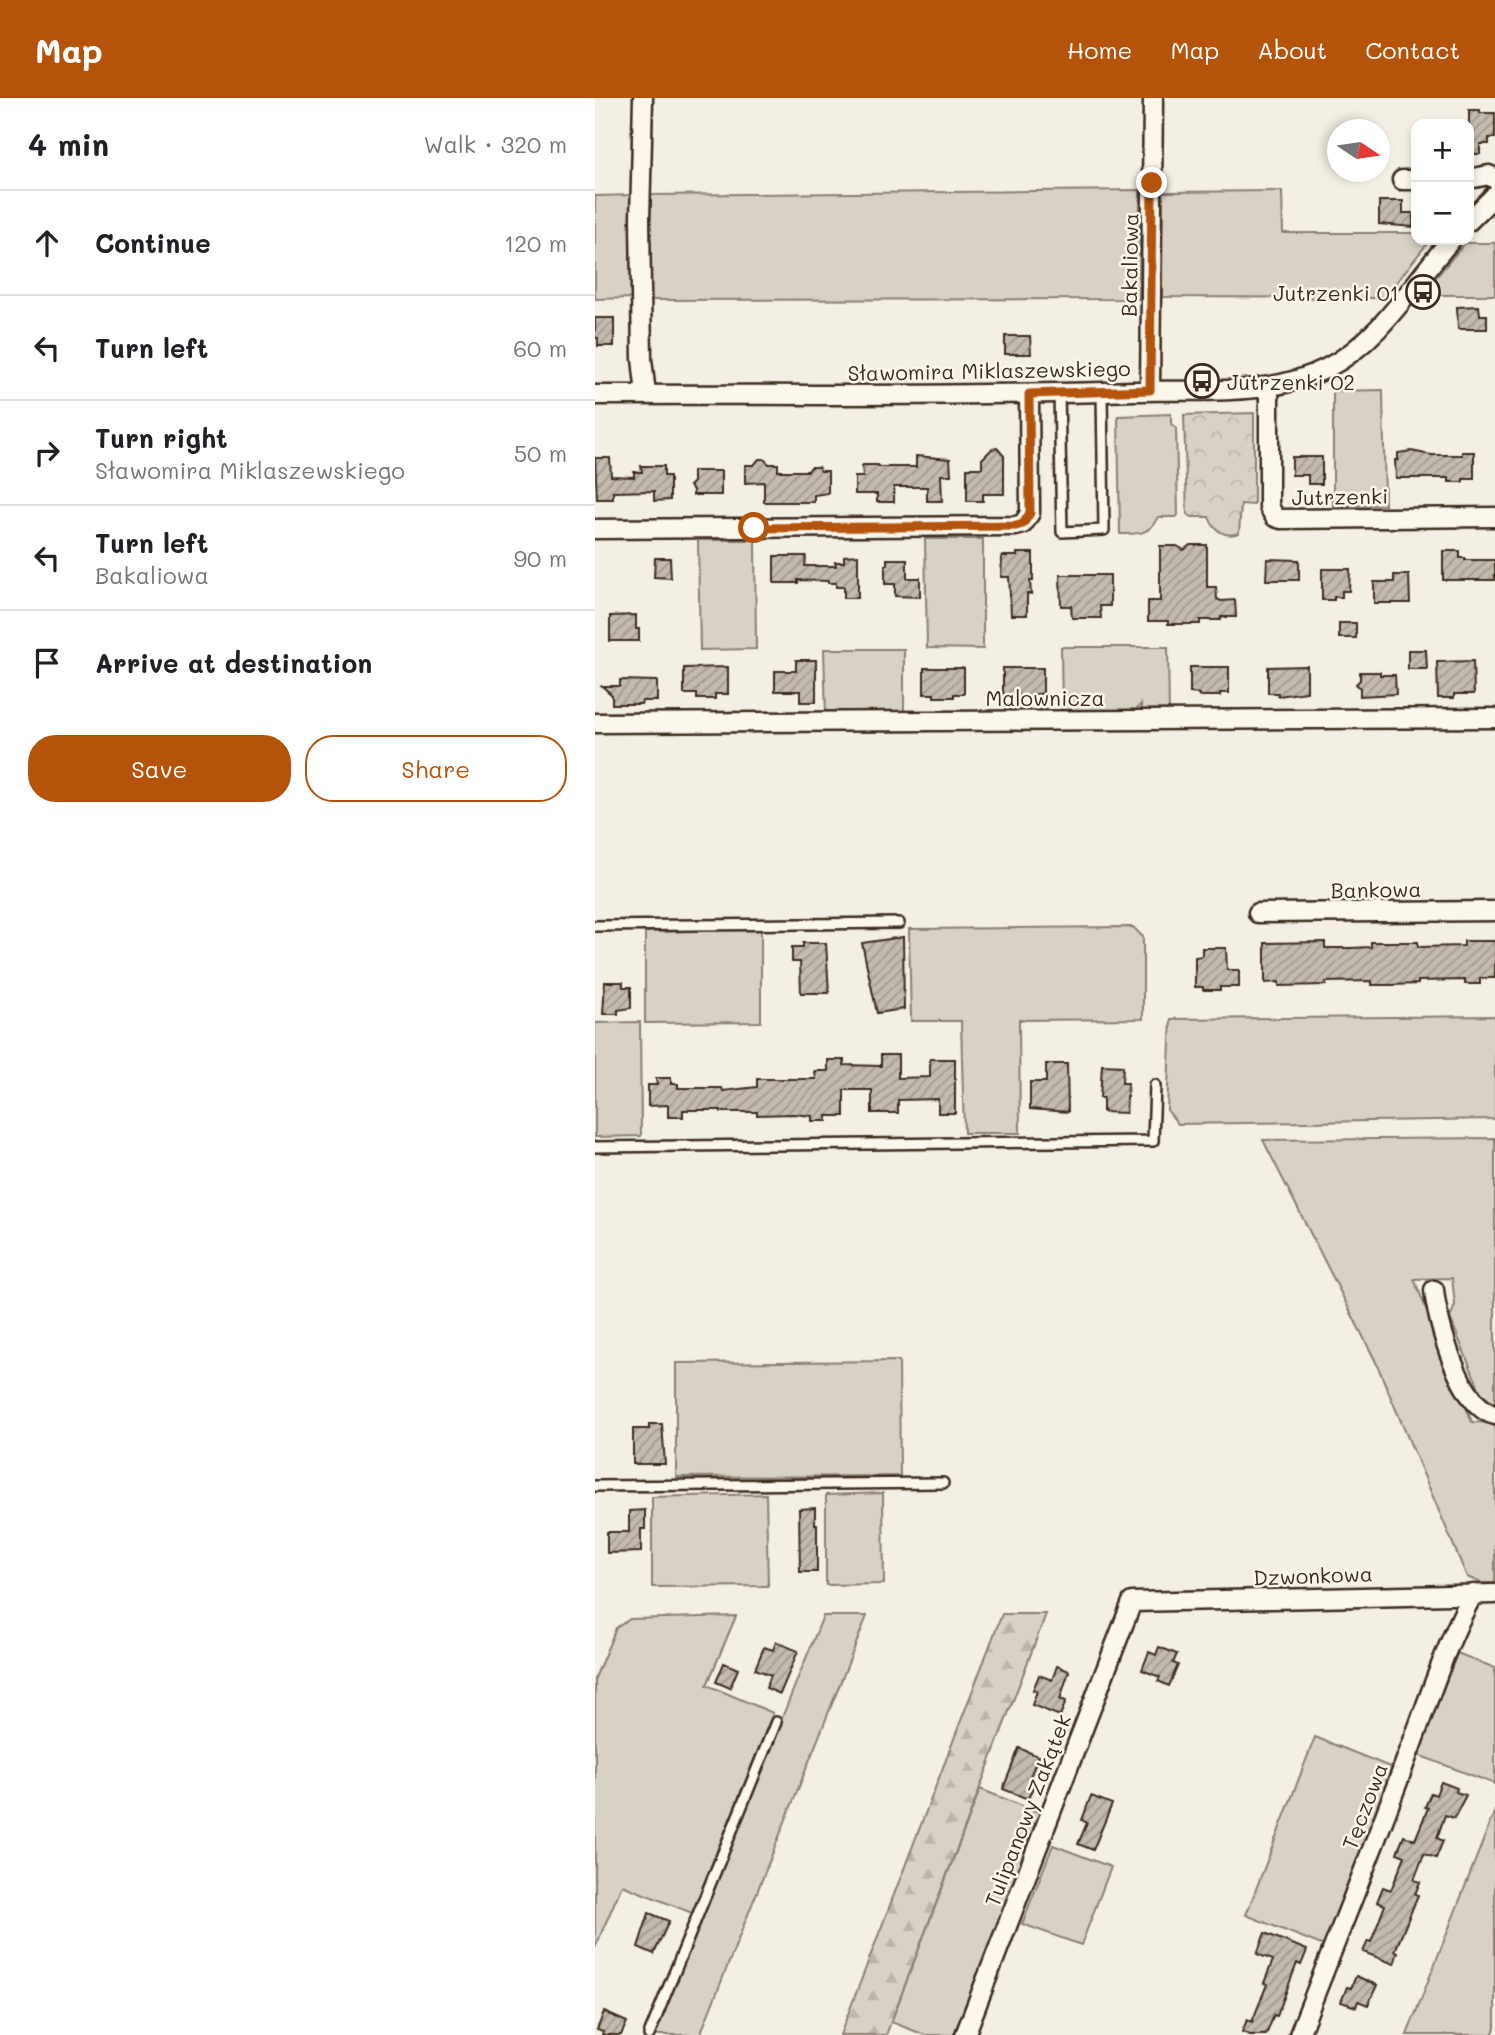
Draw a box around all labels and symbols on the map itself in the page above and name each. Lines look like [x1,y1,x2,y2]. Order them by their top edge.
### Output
north arrow [1327,119,1390,182]
route end [1136,167,1167,198]
street label: Bakaliowa [1115,213,1143,317]
bus stop icon: Jutrzenki 01 [1404,273,1442,311]
place label: Jutrzenki 01 [1273,279,1399,306]
street label: Sławomira Miklaszewskiego [847,354,1131,386]
bus stop icon: Jutrzenki 02 [1183,362,1221,400]
place label: Jutrzenki 02 [1227,368,1355,395]
street label: Jutrzenki [1291,482,1389,510]
route start [738,512,769,543]
street label: Malownicza [985,684,1105,711]
street label: Bankowa [1330,875,1422,903]
street label: Dzwonkowa [1253,1559,1373,1591]
street label: Tulipanowy Zakątek [978,1710,1076,1910]
street label: Tęczowa [1335,1759,1393,1853]

